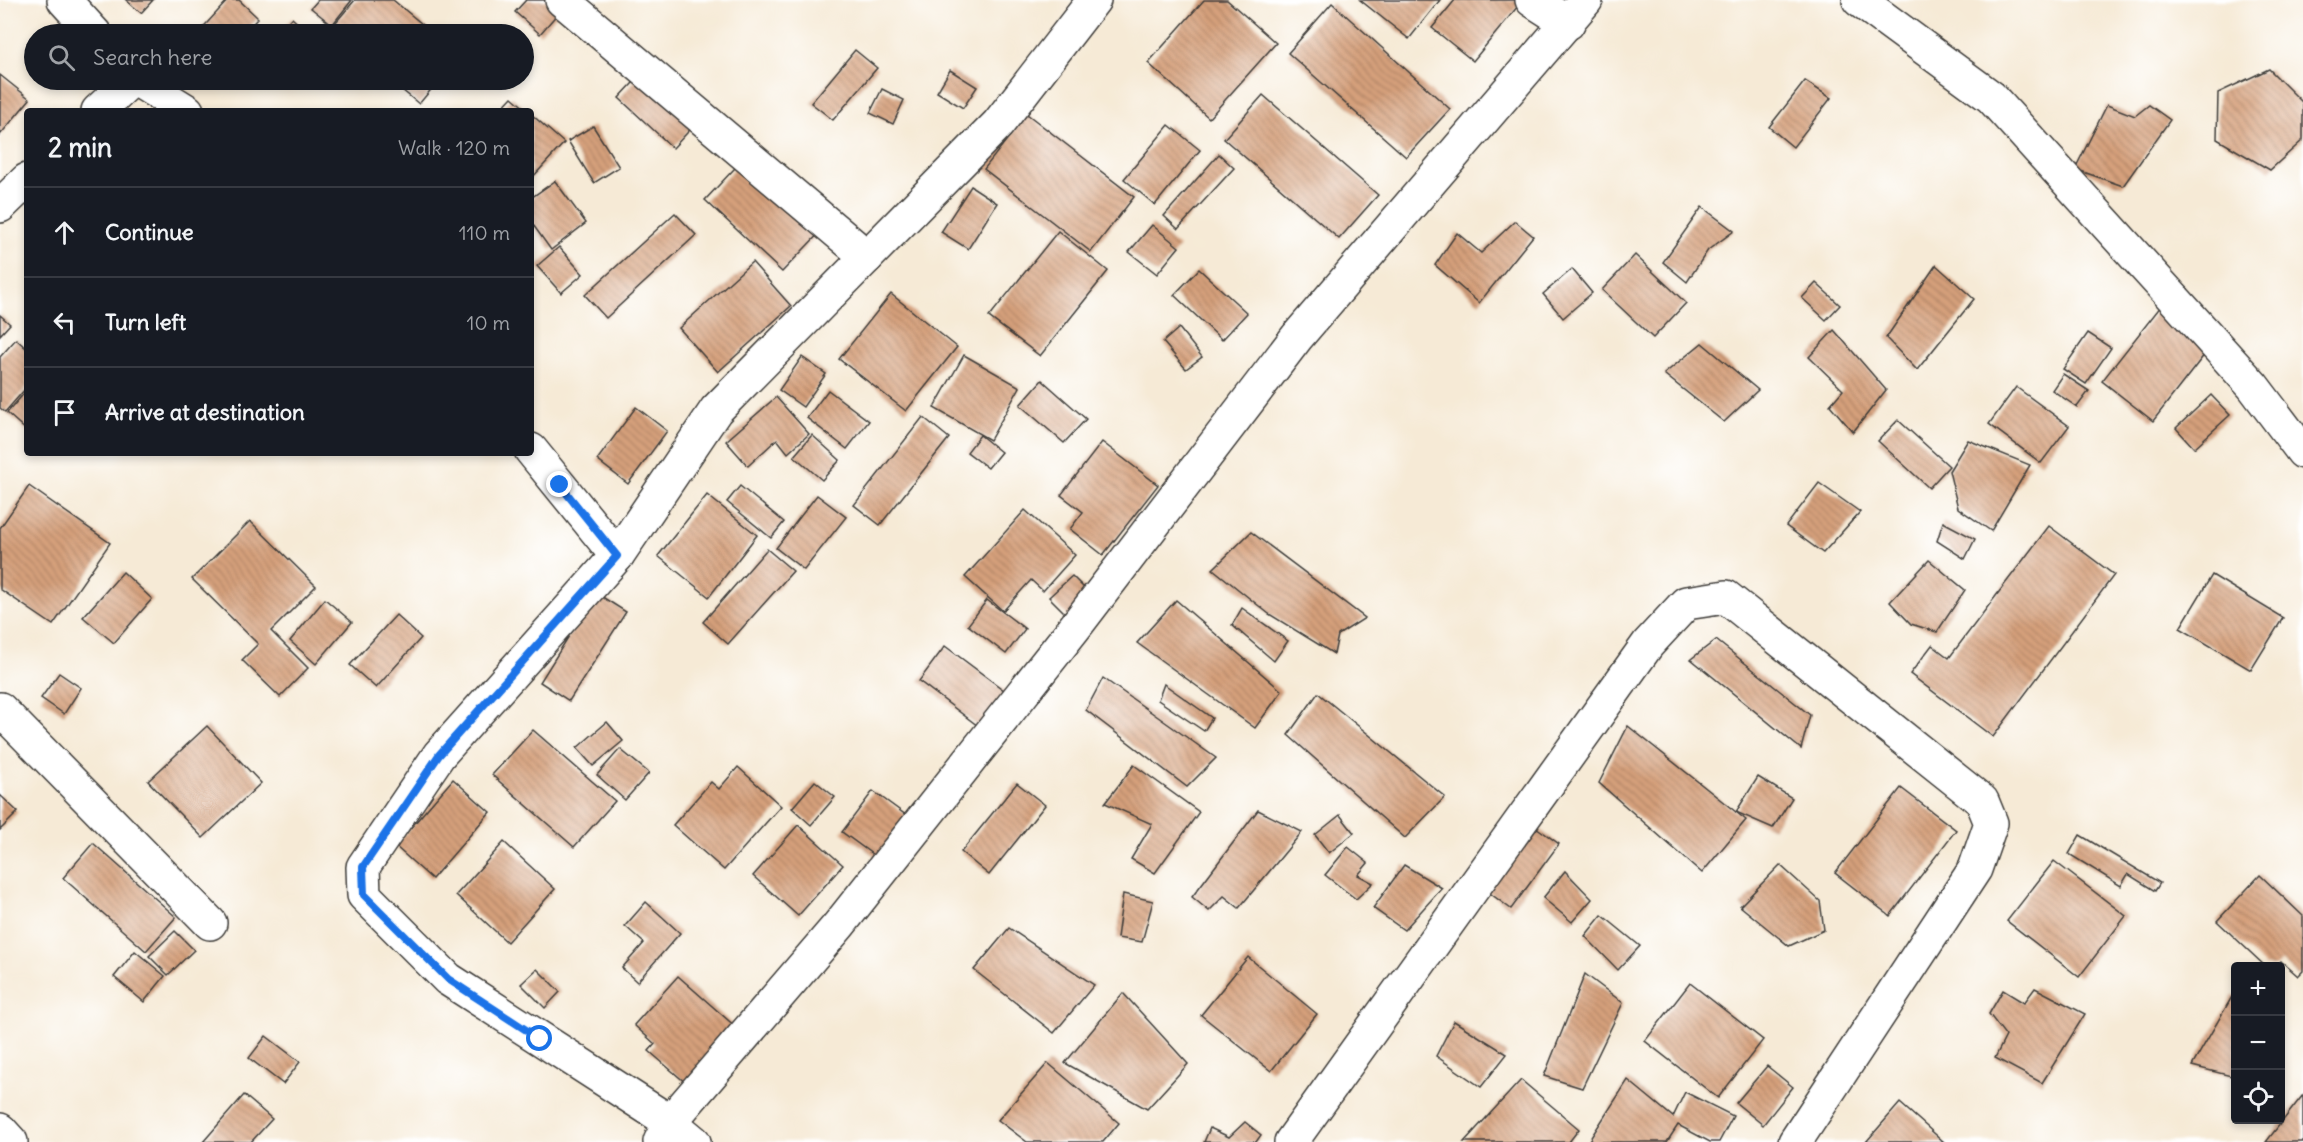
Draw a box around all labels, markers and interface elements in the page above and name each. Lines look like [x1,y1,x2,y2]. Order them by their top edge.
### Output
search box [24,24,534,90]
icon: search [45,41,78,74]
text: Search here [93,43,212,71]
text: 2 min [48,131,112,164]
text: Walk · 120 m [398,135,510,160]
icon: ahead [48,216,81,249]
text: Continue [105,218,194,246]
text: 110 m [459,220,510,245]
icon: left [48,306,81,339]
text: Turn left [105,308,186,336]
text: 10 m [467,310,510,335]
icon: arrive [48,396,81,429]
text: Arrive at destination [105,398,305,426]
route end [546,471,572,497]
map controls [2231,962,2285,1124]
button: + [2231,962,2285,1016]
button: − [2231,1016,2285,1070]
route start [526,1025,552,1051]
button: locate [2231,1070,2285,1124]

